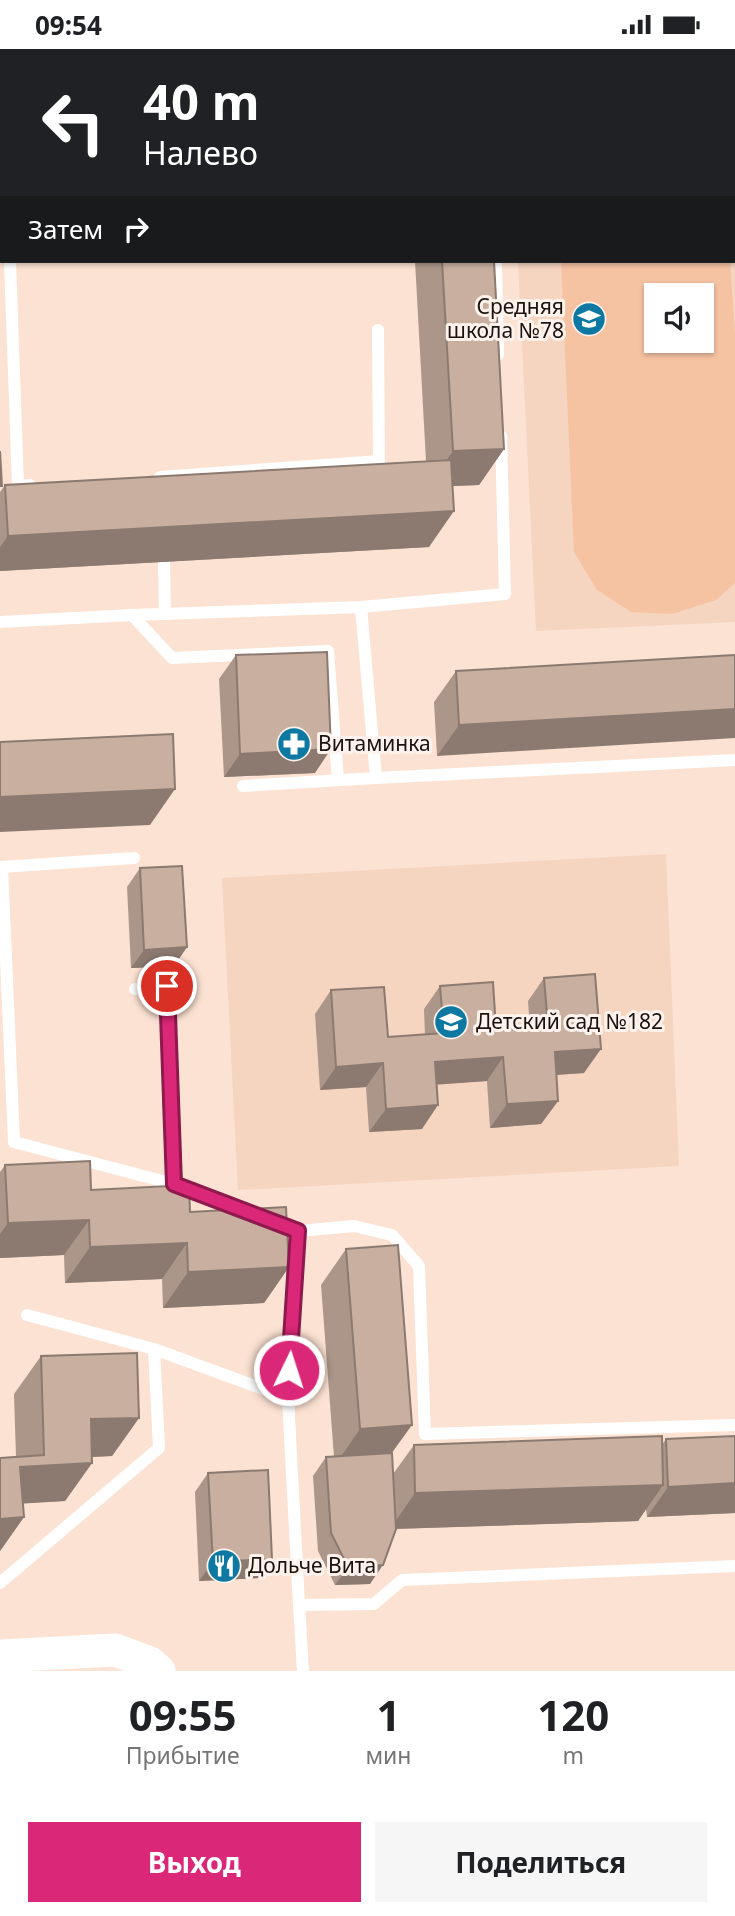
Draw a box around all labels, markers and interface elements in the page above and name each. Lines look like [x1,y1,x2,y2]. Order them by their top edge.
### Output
text: 09:54 [35,7,102,43]
text: 40 m [143,68,260,134]
icon: left [28,77,119,168]
text: Налево [143,131,258,174]
icon: right [117,210,155,248]
text: Затем [28,211,103,247]
map controls [644,283,714,353]
button: sound [644,283,714,353]
place label: Средняя школа №78 [447,292,564,344]
school or university icon: Средняя школа №78 [570,300,608,338]
pharmacy icon: Витаминка [275,725,313,763]
place label: Витаминка [318,729,431,757]
pin [137,956,197,1016]
icon: arrive [148,967,186,1005]
school or university icon: Детский сад №182 [432,1003,470,1041]
place label: Детский сад №182 [476,1007,663,1035]
position arrow [252,1333,326,1407]
restaurant icon: Дольче Вита [205,1547,243,1585]
place label: Дольче Вита [248,1551,376,1579]
text: 09:55 [129,1686,237,1743]
text: 1 [376,1686,400,1743]
text: 120 [537,1686,609,1743]
text: Прибытие [126,1739,240,1771]
text: мин [365,1739,411,1771]
text: m [562,1739,584,1771]
button: Выход [28,1822,361,1902]
button: Поделиться [375,1822,707,1902]

